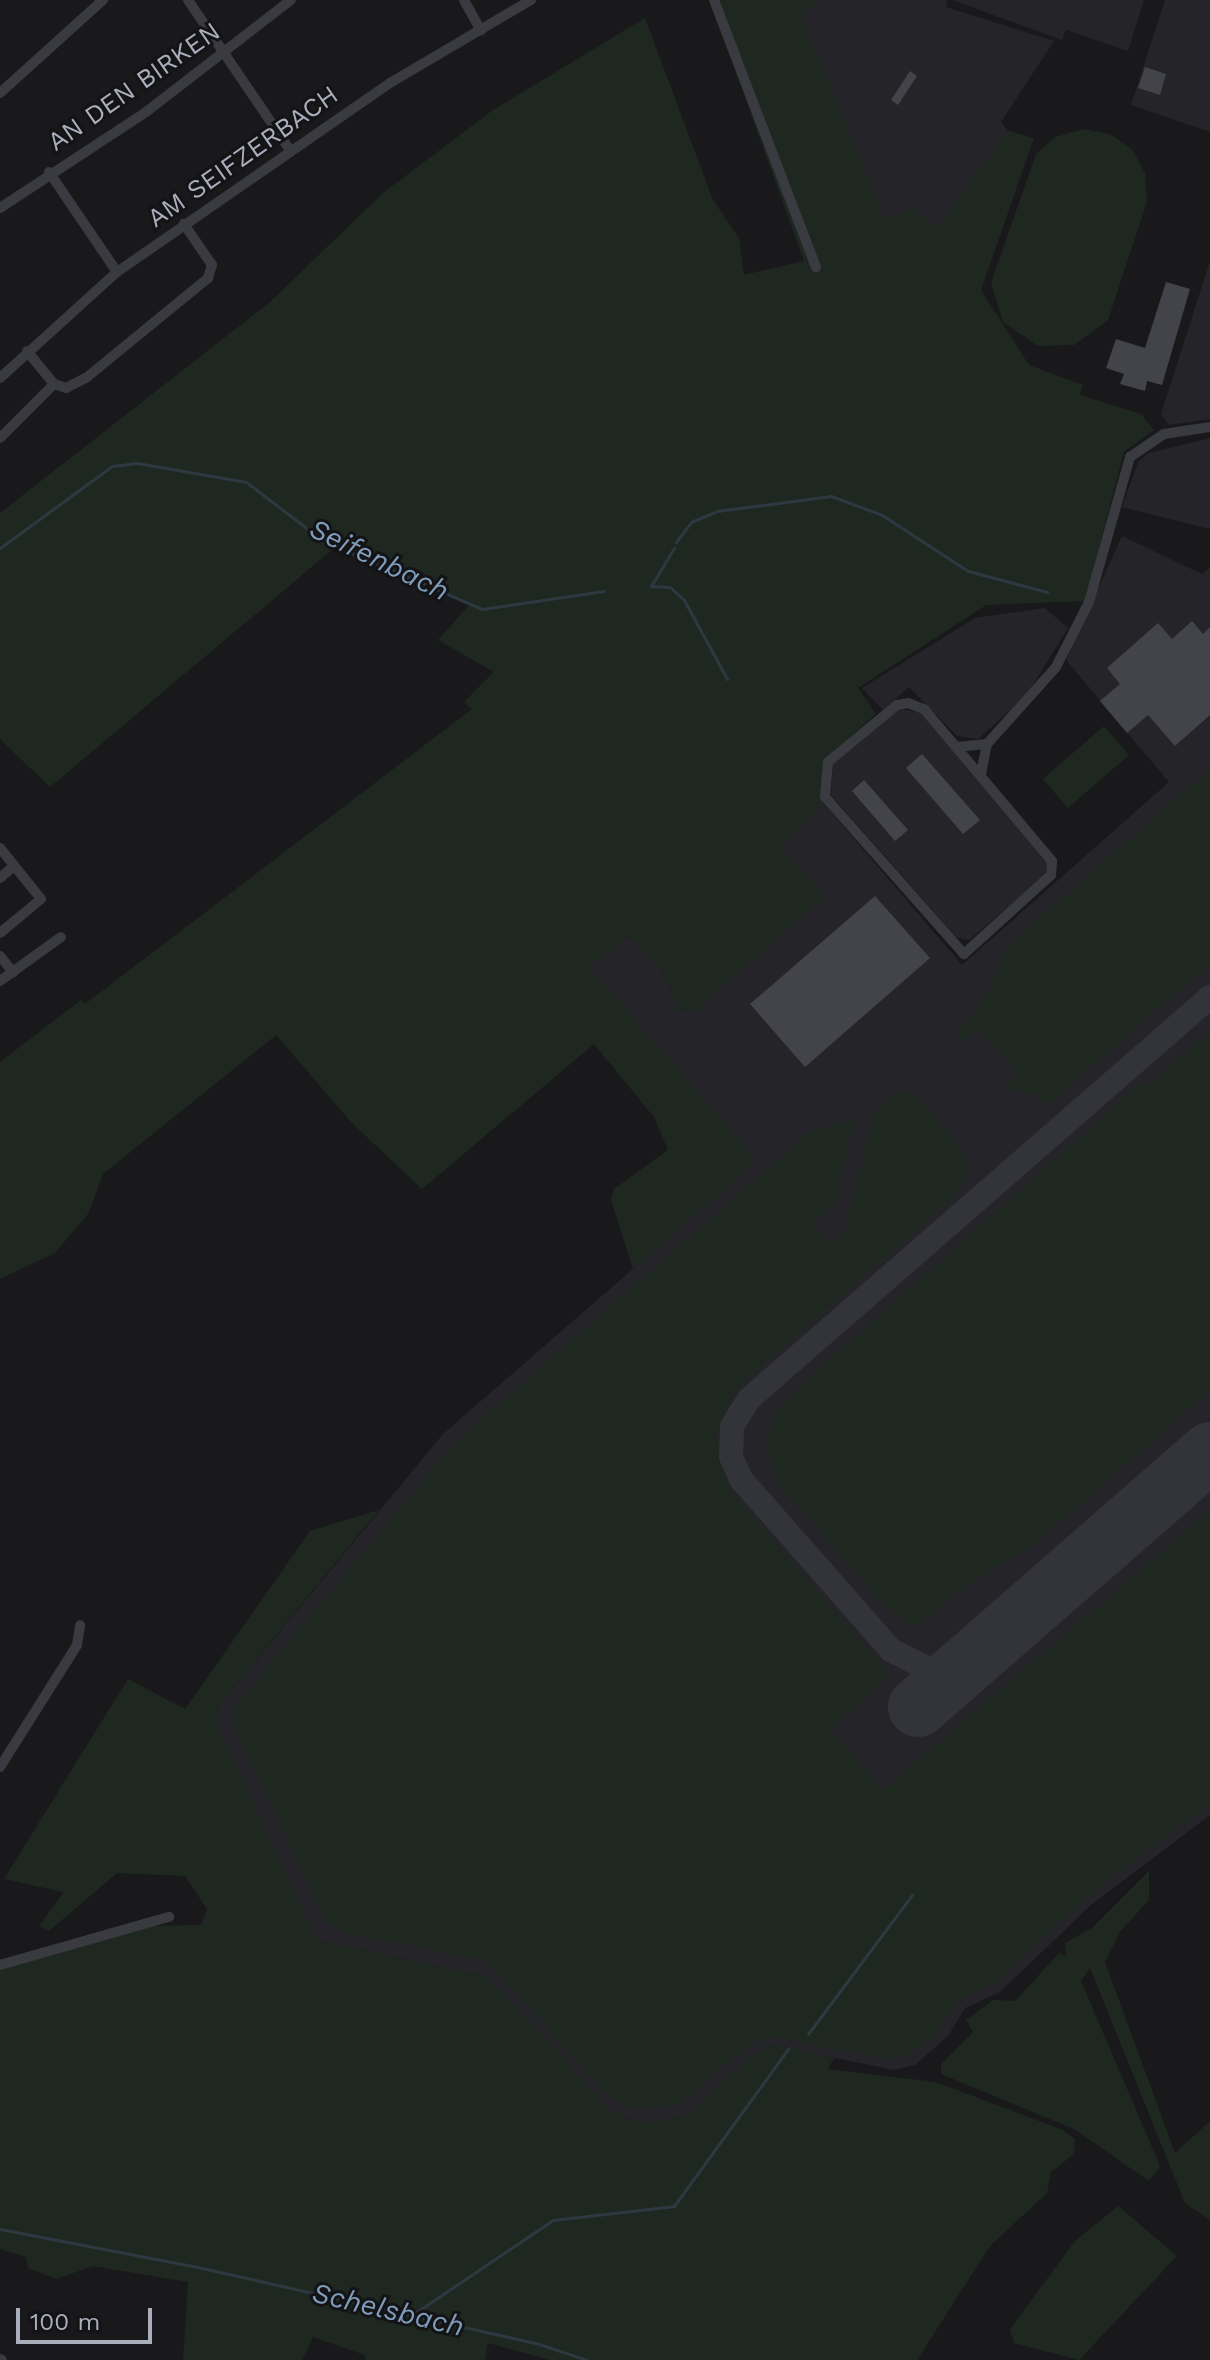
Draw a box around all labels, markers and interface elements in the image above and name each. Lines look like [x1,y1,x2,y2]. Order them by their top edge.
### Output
street label: AN DEN BIRKEN [42,16,226,158]
street label: AM SEIFZERBACH [142,80,344,234]
water label: Seifenbach [304,512,454,608]
water label: Schelsbach [309,2276,467,2344]
scale bar [20,2292,156,2342]
text: 100 m [30,2308,100,2336]

